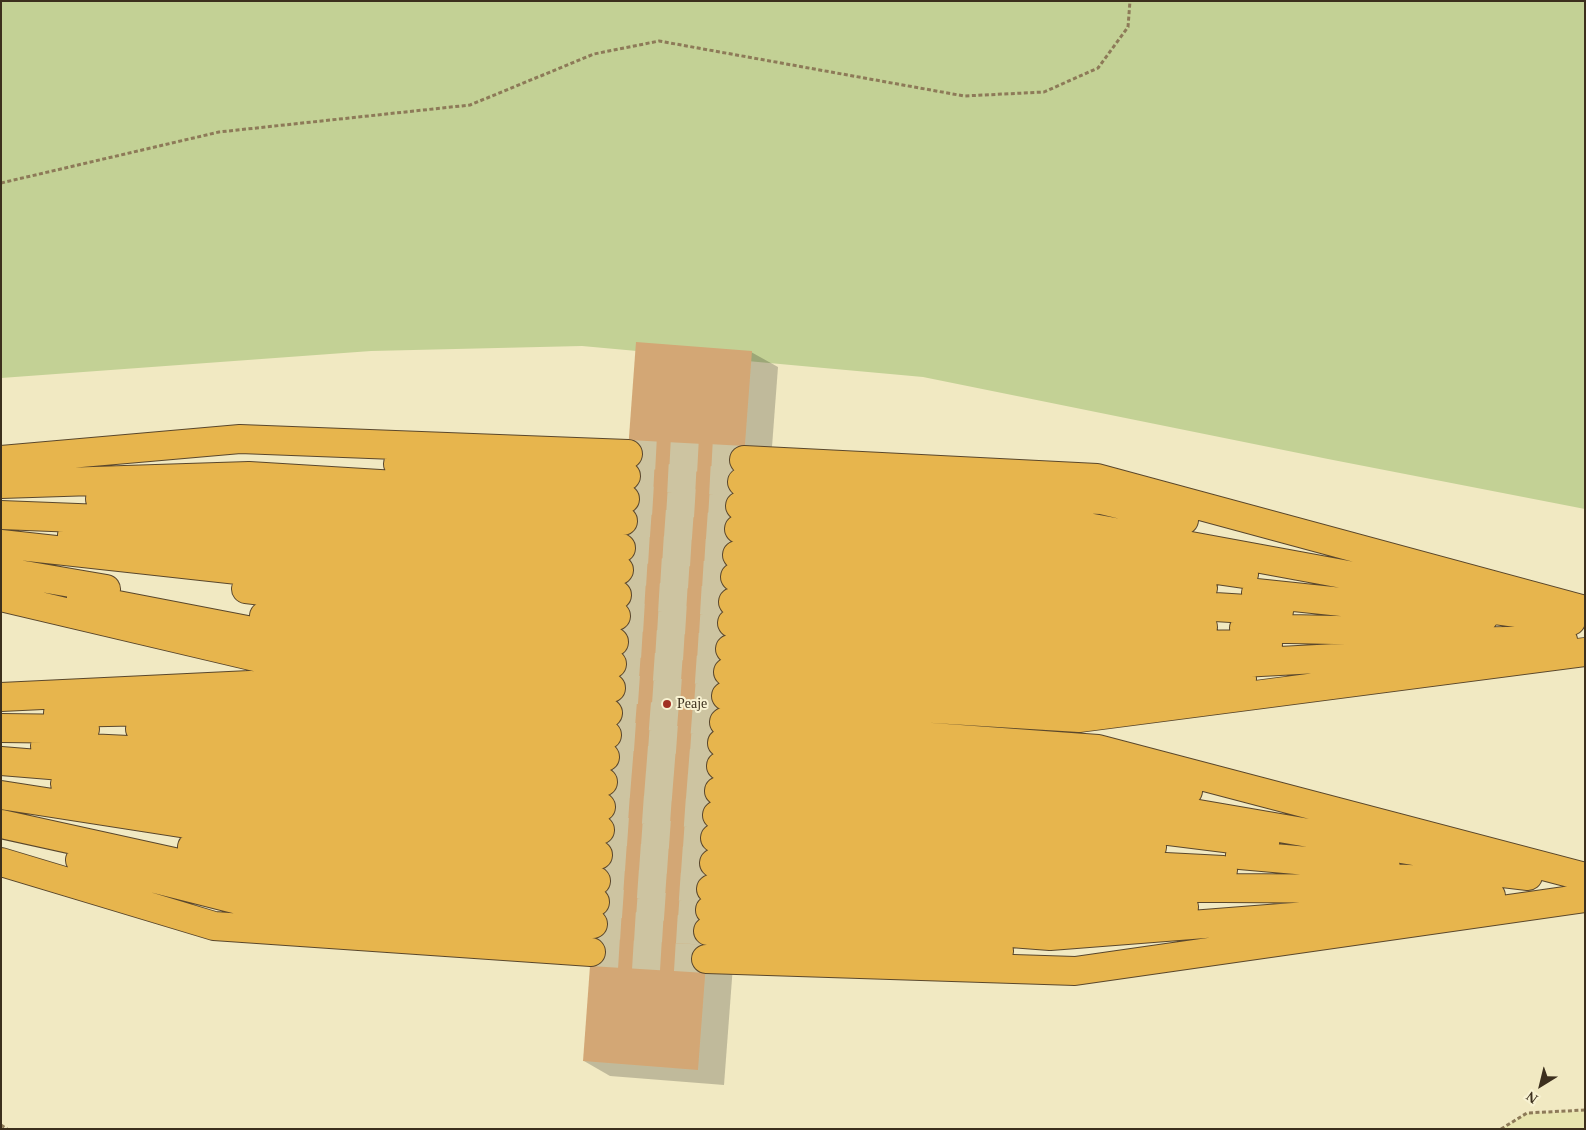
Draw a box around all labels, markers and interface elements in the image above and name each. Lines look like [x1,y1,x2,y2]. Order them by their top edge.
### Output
place label: Peaje [677,696,707,712]
marker: Peaje [661,698,673,710]
north arrow [1516,1060,1566,1110]
text: N [1523,1088,1540,1107]

